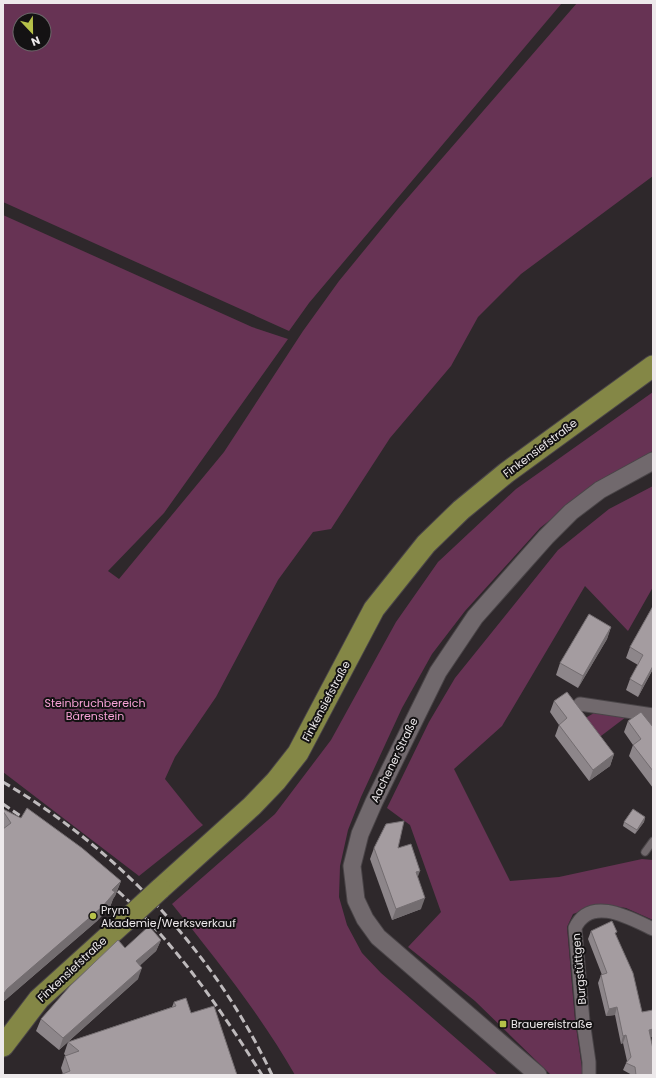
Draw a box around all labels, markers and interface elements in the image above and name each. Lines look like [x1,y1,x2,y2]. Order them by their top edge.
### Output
north arrow [12,12,52,52]
text: N [29,32,43,50]
street label: Finkensiefstraße [500,415,581,481]
street label: Finkensiefstraße [298,658,354,744]
park label: Steinbruchbereich Bärenstein [45,695,145,724]
street label: Aachener Straße [367,715,422,805]
place label: Prym Akademie/Werksverkauf [101,902,236,931]
marker: Prym Akademie/Werksverkauf [88,911,98,921]
street label: Finkensiefstraße [34,933,110,1005]
street label: Burgstüttgen [568,933,590,1005]
place label: Brauereistraße [511,1016,593,1032]
marker: Brauereistraße [498,1019,508,1029]

